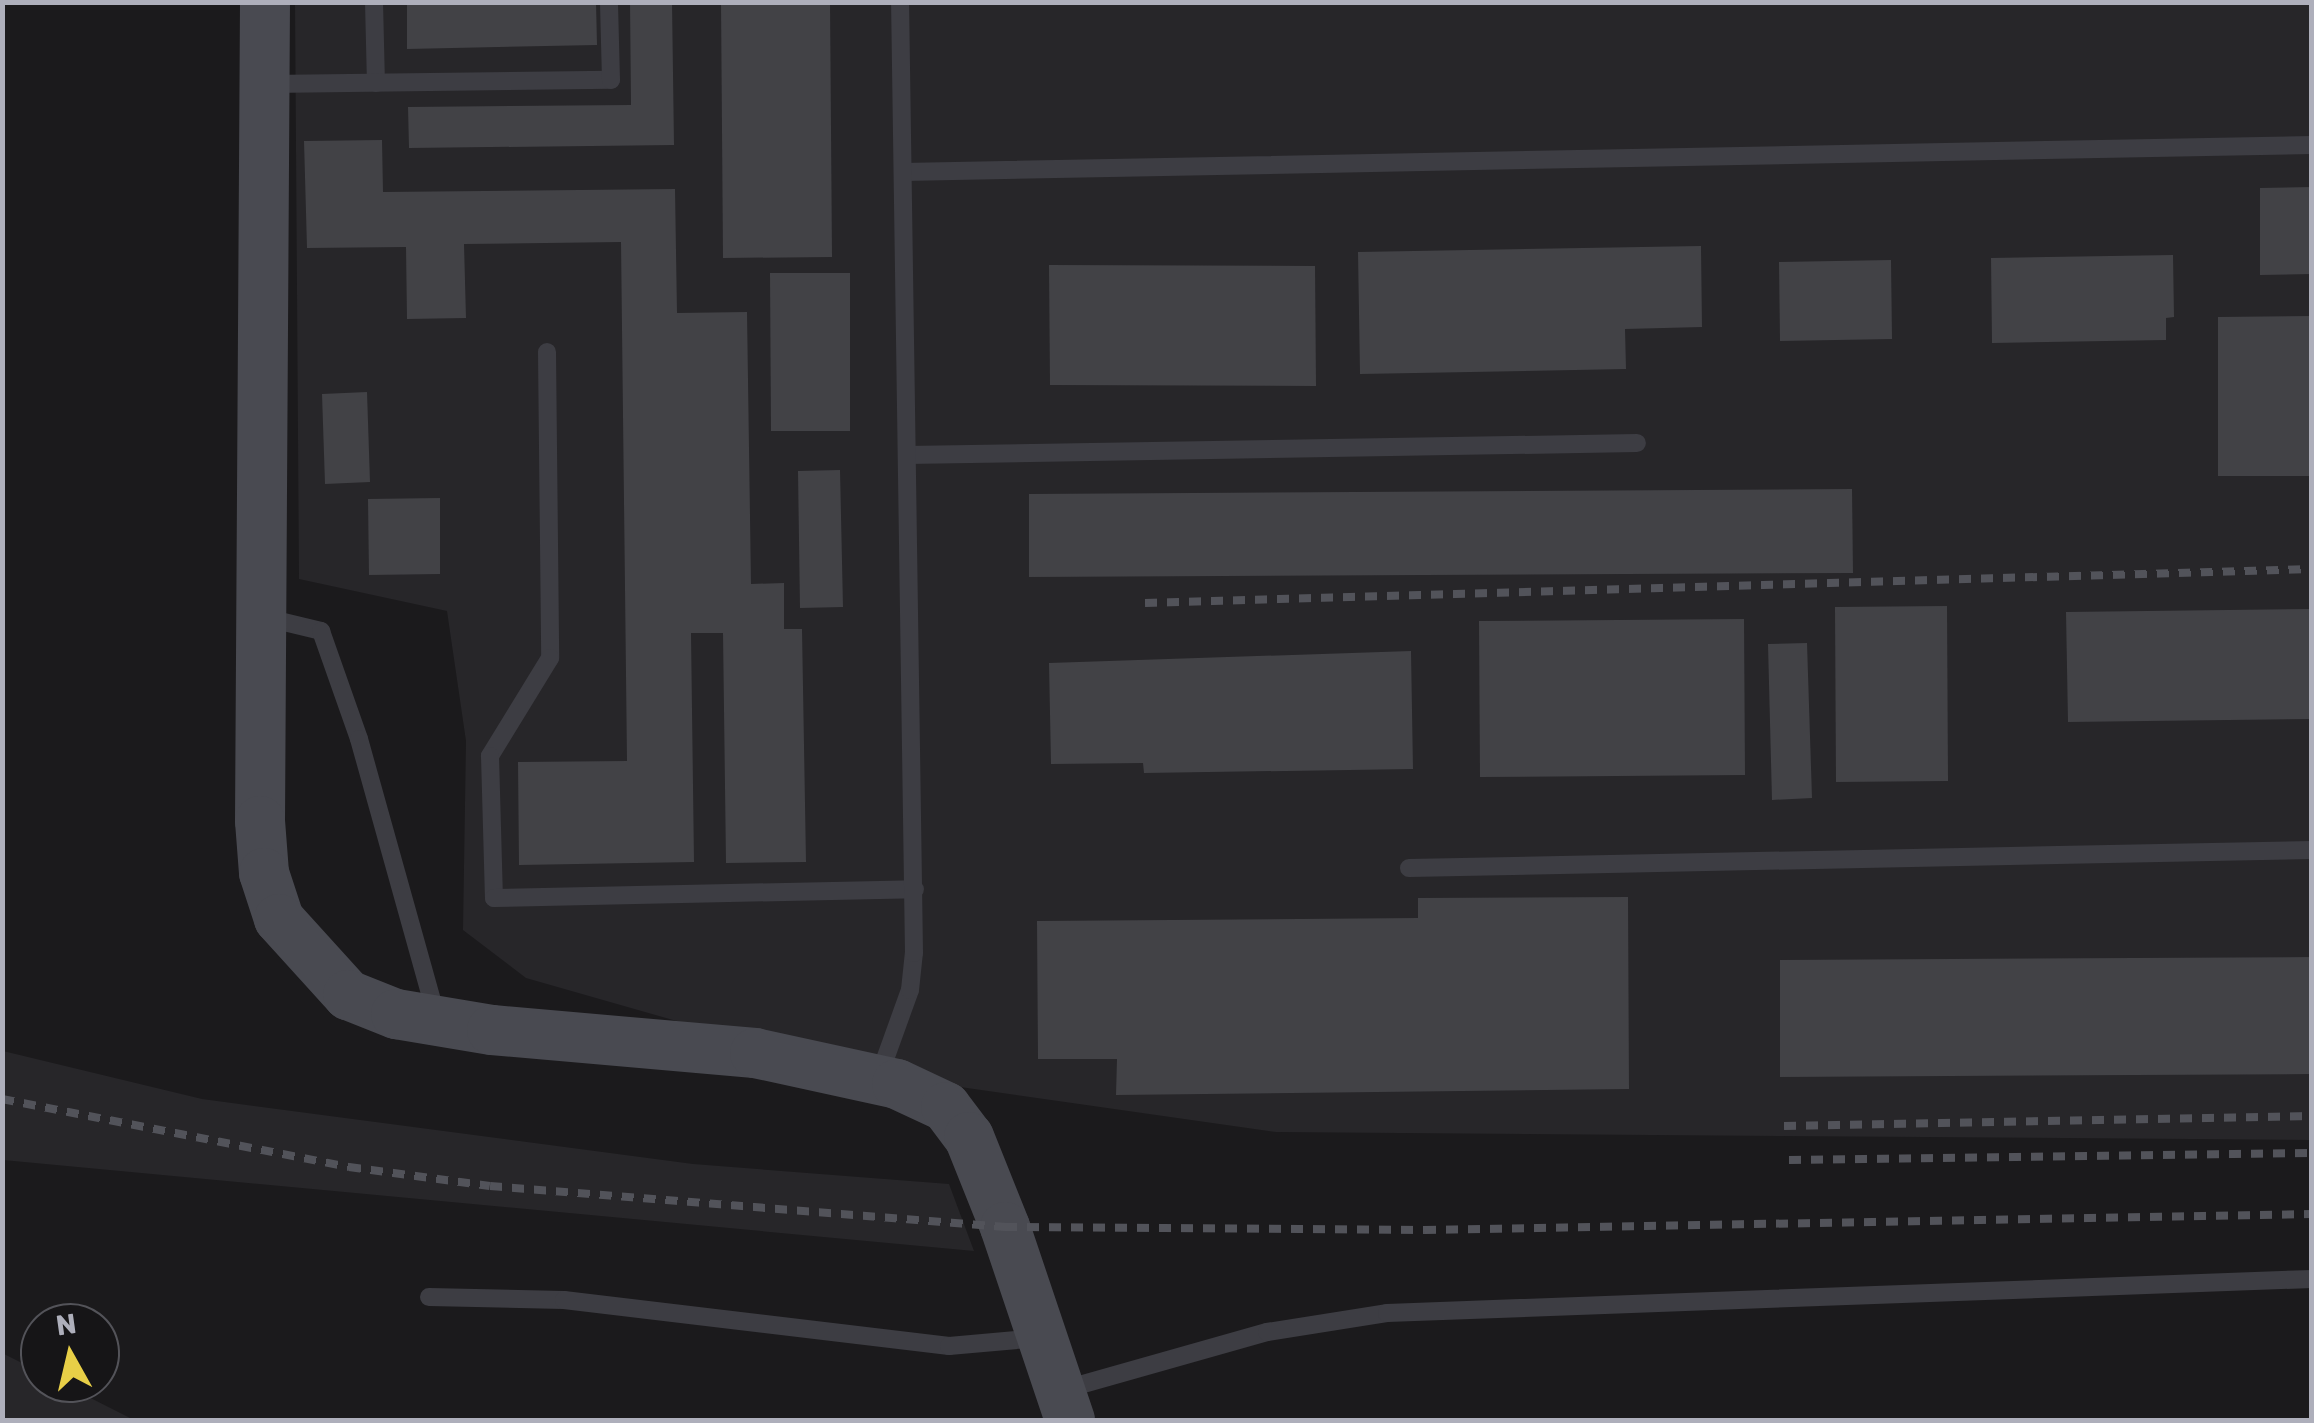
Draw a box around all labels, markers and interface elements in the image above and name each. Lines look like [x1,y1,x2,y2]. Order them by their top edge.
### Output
north arrow [20,1303,120,1403]
text: N [54,1307,78,1343]

